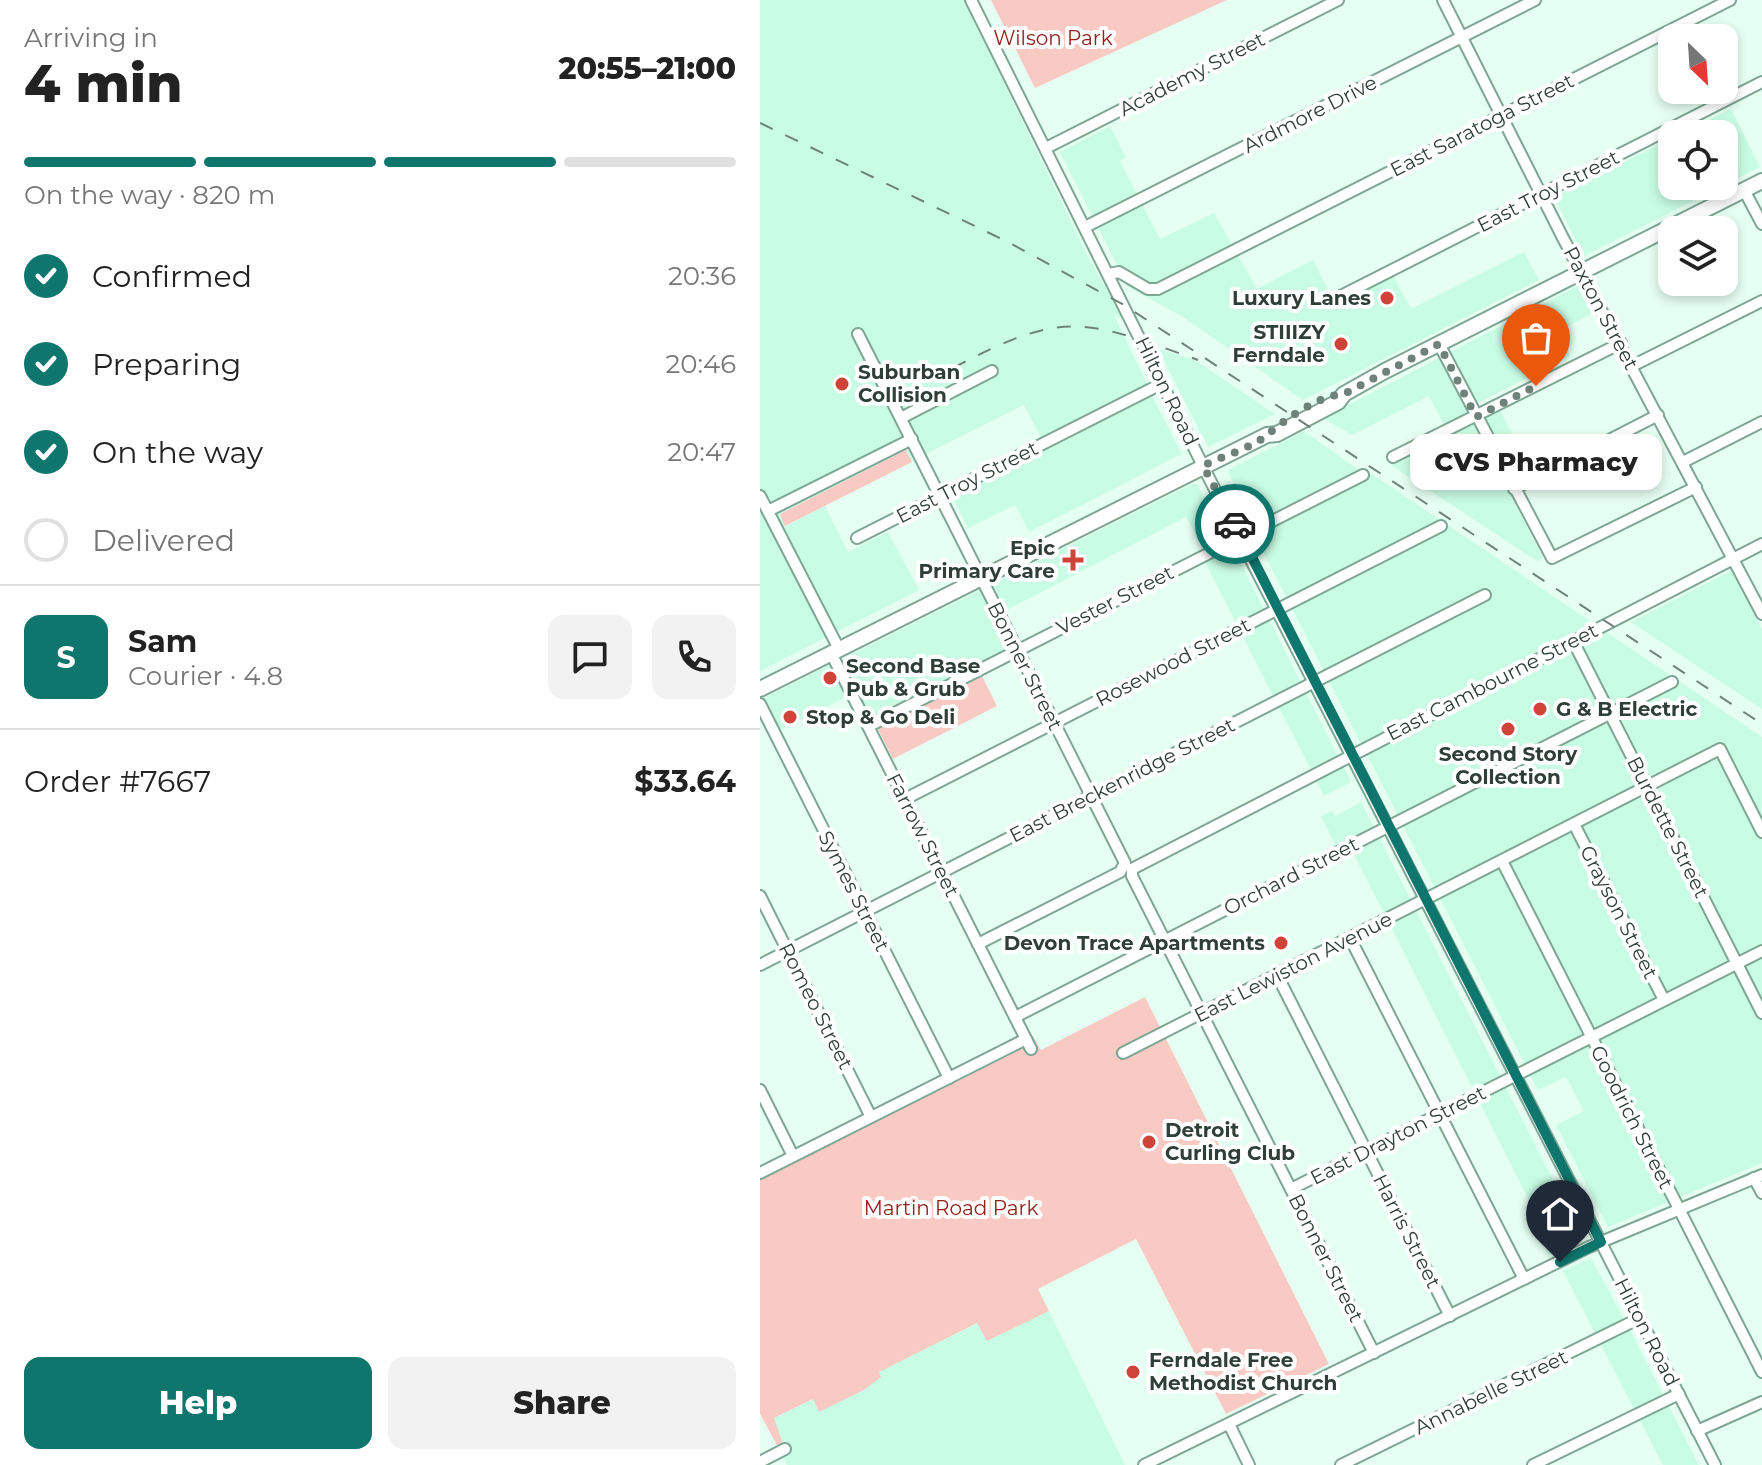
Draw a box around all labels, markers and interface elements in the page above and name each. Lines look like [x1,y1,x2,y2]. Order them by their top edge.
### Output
text: Arriving in [24,22,158,54]
north arrow [1658,24,1738,104]
map controls [1658,24,1738,296]
park label: Wilson Park [993,26,1113,50]
street label: Academy Street [1115,27,1269,121]
text: 20:55–21:00 [559,50,736,87]
text: 4 min [24,52,182,115]
street label: East Saratoga Street [1386,68,1578,182]
street label: Ardmore Drive [1239,70,1381,158]
button: locate [1658,120,1738,200]
street label: East Troy Street [1473,145,1623,237]
text: On the way · 820 m [24,179,275,211]
button: layers [1658,216,1738,296]
street label: Paxton Street [1558,242,1644,374]
icon: check [24,254,68,298]
text: Confirmed [92,258,252,295]
text: 20:36 [668,260,736,292]
place label: Luxury Lanes [1232,286,1371,310]
marker: Luxury Lanes [1378,289,1396,307]
pin [1502,304,1570,386]
icon: bag [1514,316,1558,360]
place label: STIIIZY Ferndale [1233,320,1325,367]
street label: Hilton Road [1130,333,1204,449]
marker: STIIIZY Ferndale [1332,335,1350,353]
icon: check [24,342,68,386]
text: Preparing [92,346,241,383]
text: 20:46 [666,348,736,380]
place label: Suburban Collision [858,360,960,407]
marker: Suburban Collision [833,375,851,393]
icon: check [24,430,68,474]
text: On the way [92,434,263,471]
callout: CVS Pharmacy [1410,434,1662,490]
text: 20:47 [667,436,736,468]
street label: East Troy Street [892,436,1042,528]
text: CVS Pharmacy [1434,446,1638,478]
courier [1195,484,1275,564]
icon: car [1213,502,1257,546]
text: Delivered [92,522,235,559]
place label: Epic Primary Care [919,536,1055,583]
marker: Epic Primary Care [1062,549,1084,571]
street label: Vester Street [1052,560,1178,640]
street label: Bonner Street [982,598,1068,734]
street label: Rosewood Street [1092,613,1254,711]
button: chat [548,615,632,699]
button: phone [652,615,736,699]
street label: East Cambourne Street [1382,618,1602,746]
text: Sam [128,623,197,660]
text: S [56,639,76,676]
place label: Second Base Pub & Grub [846,654,980,701]
text: Courier · 4.8 [128,660,283,692]
marker: Second Base Pub & Grub [821,669,839,687]
place label: G & B Electric [1556,697,1698,721]
marker: G & B Electric [1531,700,1549,718]
place label: Stop & Go Deli [806,705,955,729]
marker: Stop & Go Deli [781,708,799,726]
street label: East Breckenridge Street [1005,713,1239,847]
marker: Second Story Collection [1499,720,1517,738]
place label: Second Story Collection [1439,742,1578,789]
street label: Burdette Street [1622,752,1714,902]
text: Order #7667 [24,763,211,800]
text: $33.64 [634,763,736,800]
street label: Farrow Street [882,769,964,901]
street label: Symes Street [813,827,895,955]
street label: Orchard Street [1220,832,1362,920]
street label: Grayson Street [1575,841,1663,983]
street label: East Lewiston Avenue [1190,907,1396,1027]
place label: Devon Trace Apartments [1004,931,1265,955]
marker: Devon Trace Apartments [1272,934,1290,952]
street label: Romeo Street [774,939,858,1073]
street label: Goodrich Street [1586,1041,1678,1193]
street label: East Drayton Street [1306,1080,1490,1190]
place label: Detroit Curling Club [1165,1118,1295,1165]
marker: Detroit Curling Club [1140,1133,1158,1151]
street label: Harris Street [1368,1170,1446,1292]
pin [1526,1180,1594,1262]
street label: Bonner Street [1283,1190,1369,1326]
icon: home [1538,1192,1582,1236]
park label: Martin Road Park [864,1196,1038,1220]
street label: Hilton Road [1609,1274,1685,1390]
street label: Annabelle Street [1411,1345,1571,1439]
place label: Ferndale Free Methodist Church [1149,1348,1337,1395]
button: Help [24,1357,372,1449]
button: Share [388,1357,736,1449]
marker: Ferndale Free Methodist Church [1124,1363,1142,1381]

